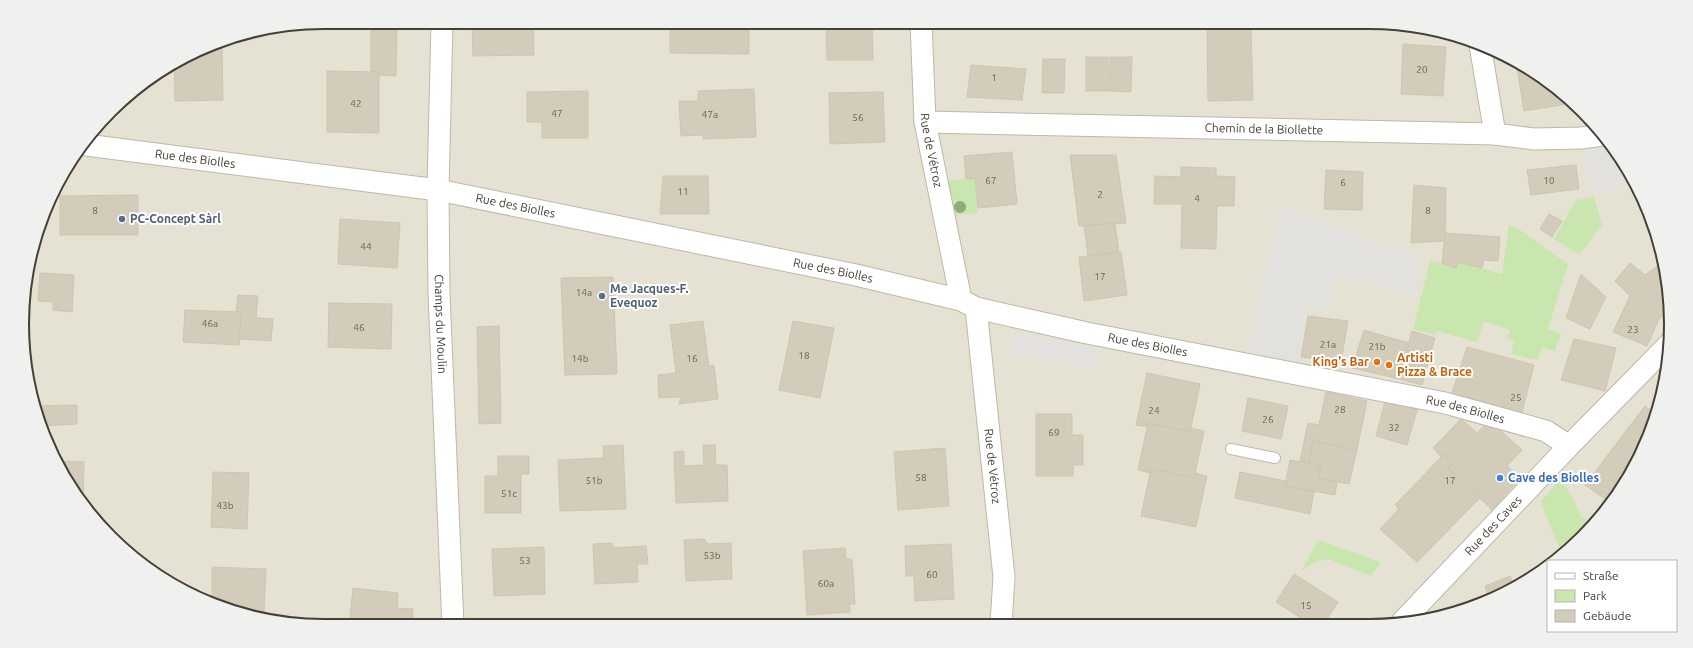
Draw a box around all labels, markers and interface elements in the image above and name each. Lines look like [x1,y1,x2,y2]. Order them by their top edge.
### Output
house number: 20 [1416,64,1428,75]
house number: 1 [991,72,997,83]
house number: 42 [350,98,362,109]
house number: 47 [551,108,563,119]
house number: 47a [702,109,718,120]
house number: 56 [852,112,864,123]
street label: Rue de Vétroz [919,113,945,189]
street label: Chemin de la Biollette [1204,121,1323,136]
street label: Rue des Biolles [154,147,236,170]
house number: 67 [985,175,997,186]
house number: 10 [1543,175,1555,186]
house number: 6 [1340,177,1346,188]
house number: 11 [677,186,689,197]
house number: 2 [1097,189,1103,200]
street label: Rue des Biolles [475,191,557,220]
house number: 4 [1194,193,1200,204]
house number: 8 [92,205,98,216]
house number: 8 [1425,205,1431,216]
place label: PC-Concept Sàrl [130,212,221,225]
marker: PC-Concept Sàrl [117,214,127,224]
house number: 44 [360,241,372,252]
street label: Rue des Biolles [792,255,874,285]
house number: 17 [1094,271,1106,282]
street label: Champs du Moulin [433,274,449,374]
place label: Me Jacques-F. Evequoz [610,282,689,309]
house number: 14a [576,287,592,298]
marker: Me Jacques-F. Evequoz [597,291,607,301]
house number: 46a [202,318,218,329]
house number: 46 [353,322,365,333]
house number: 23 [1627,324,1639,335]
street label: Rue des Biolles [1107,330,1189,359]
house number: 21a [1320,339,1336,350]
house number: 21b [1368,341,1386,352]
house number: 18 [798,350,810,361]
place label: Artisti Pizza & Brace [1397,351,1472,378]
house number: 14b [571,353,589,364]
house number: 16 [686,353,698,364]
place label: King's Bar [1313,355,1369,368]
marker: King's Bar [1372,357,1382,367]
marker: Artisti Pizza & Brace [1384,360,1394,370]
street label: Rue des Biolles [1425,392,1506,425]
house number: 25 [1510,392,1522,403]
house number: 28 [1334,404,1346,415]
house number: 24 [1148,405,1160,416]
house number: 26 [1262,414,1274,425]
house number: 32 [1388,422,1400,433]
house number: 69 [1048,427,1060,438]
street label: Rue de Vétroz [983,428,1003,505]
place label: Cave des Biolles [1508,471,1600,484]
house number: 58 [915,472,927,483]
marker: Cave des Biolles [1495,473,1505,483]
house number: 51b [585,475,603,486]
house number: 17 [1444,475,1456,486]
house number: 51c [501,488,517,499]
street label: Rue des Caves [1462,493,1524,558]
house number: 43b [216,500,234,511]
house number: 53b [703,550,721,561]
house number: 53 [519,555,531,566]
legend [1547,560,1677,632]
house number: 60 [926,569,938,580]
text: Straße [1583,569,1619,582]
house number: 60a [818,578,834,589]
text: Park [1583,589,1607,602]
house number: 15 [1300,600,1312,611]
text: Gebäude [1583,609,1631,622]

